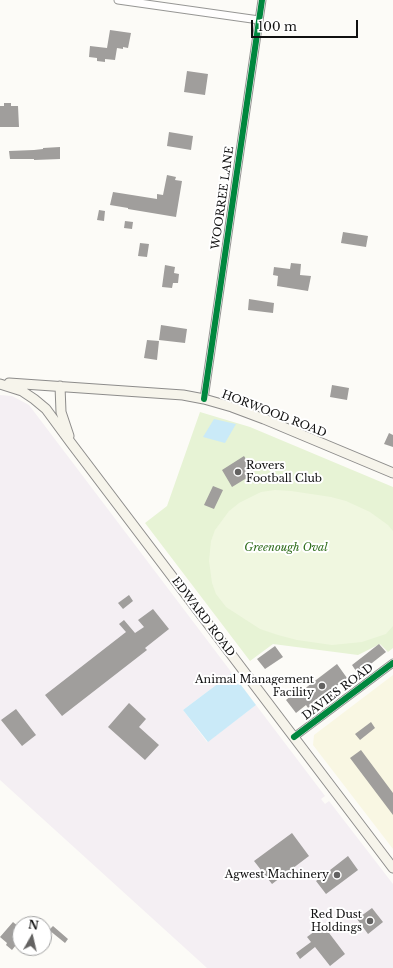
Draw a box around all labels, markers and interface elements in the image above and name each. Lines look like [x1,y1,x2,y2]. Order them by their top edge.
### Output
scale bar [253,12,360,38]
text: 100 m [258,19,297,34]
street label: WOORREE LANE [209,146,237,250]
street label: HORWOOD ROAD [220,388,328,440]
place label: Rovers Football Club [246,459,322,485]
marker: Rovers Football Club [233,467,243,477]
park label: Greenough Oval [244,541,328,555]
street label: EDWARD ROAD [169,575,237,659]
street label: DAVIES ROAD [300,661,376,723]
place label: Animal Management Facility [195,673,314,699]
marker: Animal Management Facility [317,681,327,691]
place label: Agwest Machinery [225,868,329,882]
marker: Agwest Machinery [332,870,342,880]
place label: Red Dust Holdings [310,908,362,934]
north arrow [12,916,52,956]
marker: Red Dust Holdings [365,916,375,926]
text: N [27,917,40,933]

